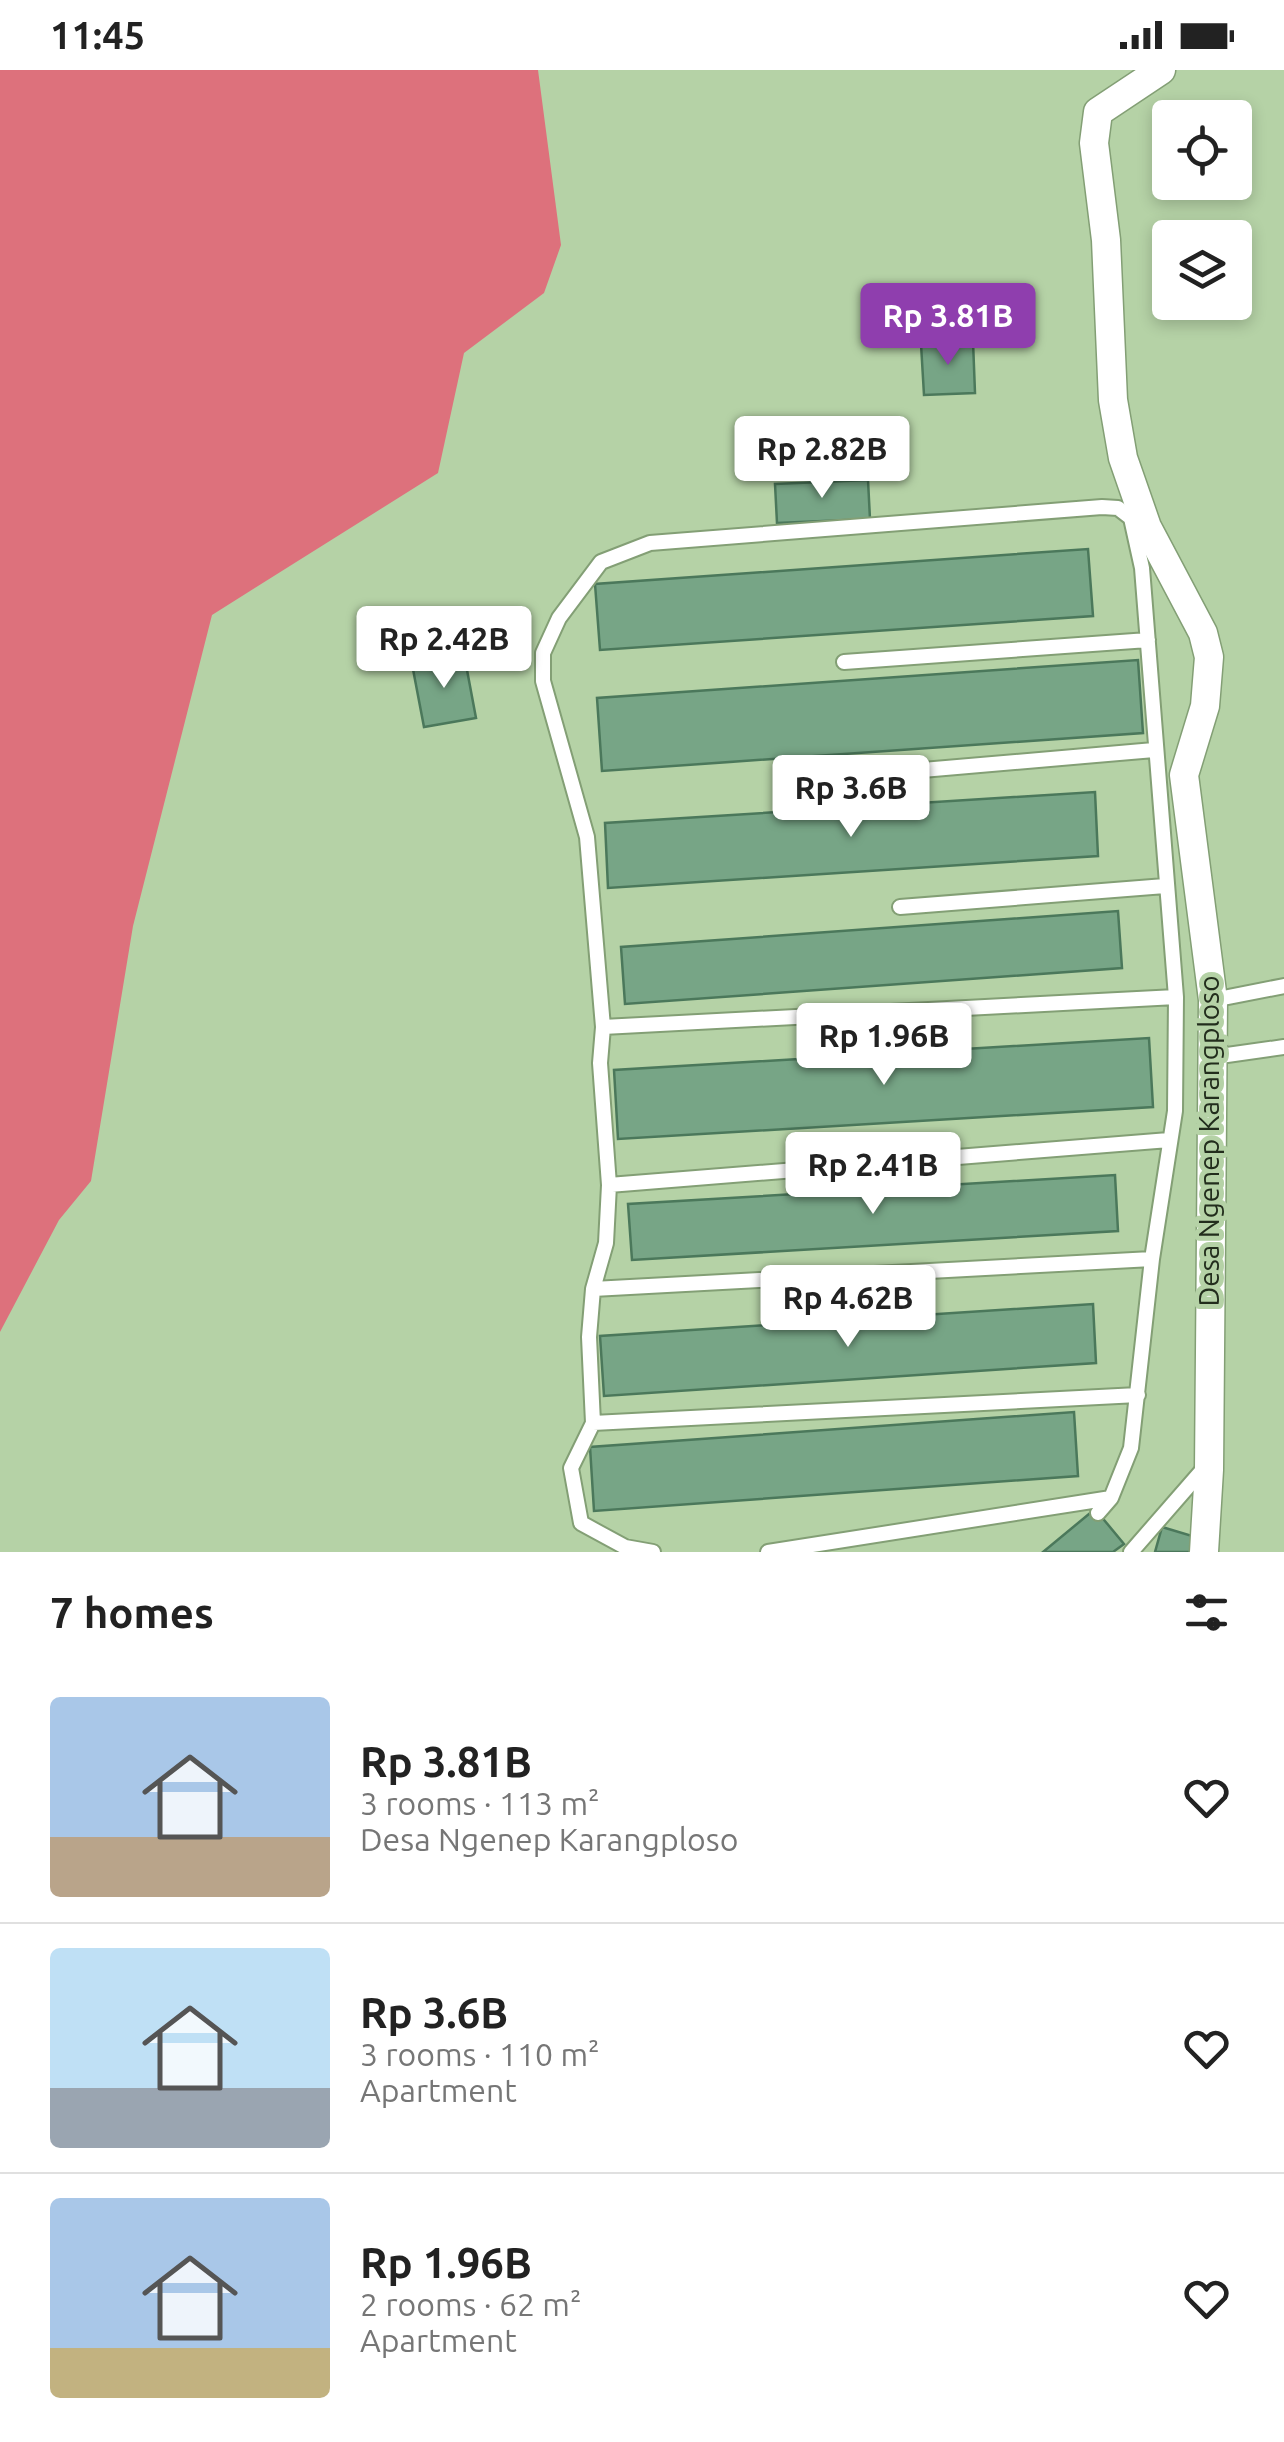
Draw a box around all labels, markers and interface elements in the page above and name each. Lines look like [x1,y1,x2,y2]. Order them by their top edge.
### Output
text: 11:45 [50,14,145,56]
map controls [1152,100,1252,320]
button: locate [1152,100,1252,200]
button: layers [1152,220,1252,320]
pin: Rp 3.81B [845,283,1051,368]
text: Rp 3.81B [883,297,1013,333]
pin: Rp 2.82B [719,416,925,501]
text: Rp 2.82B [757,430,887,466]
pin: Rp 2.42B [341,606,547,691]
text: Rp 2.42B [379,620,509,656]
pin: Rp 3.6B [759,755,943,840]
text: Rp 3.6B [795,769,907,805]
street label: Desa Ngenep Karangploso [1193,975,1224,1307]
pin: Rp 1.96B [781,1003,987,1088]
text: Rp 1.96B [819,1017,949,1053]
pin: Rp 2.41B [770,1132,976,1217]
text: Rp 2.41B [808,1146,938,1182]
pin: Rp 4.62B [745,1265,951,1350]
text: Rp 4.62B [783,1279,913,1315]
icon: filters [1179,1585,1234,1640]
text: 7 homes [50,1589,214,1636]
icon: home [130,1737,250,1857]
text: Rp 3.81B [360,1738,532,1785]
icon: heart [1179,1770,1234,1825]
text: 3 rooms · 113 m² [360,1785,600,1821]
text: Desa Ngenep Karangploso [360,1821,738,1857]
icon: home [130,1988,250,2108]
text: Rp 3.6B [360,1989,508,2036]
icon: heart [1179,2021,1234,2076]
text: 3 rooms · 110 m² [360,2036,600,2072]
text: Apartment [360,2072,517,2108]
icon: home [130,2238,250,2358]
text: Rp 1.96B [360,2239,532,2286]
icon: heart [1179,2271,1234,2326]
text: 2 rooms · 62 m² [360,2286,581,2322]
text: Apartment [360,2322,517,2358]

